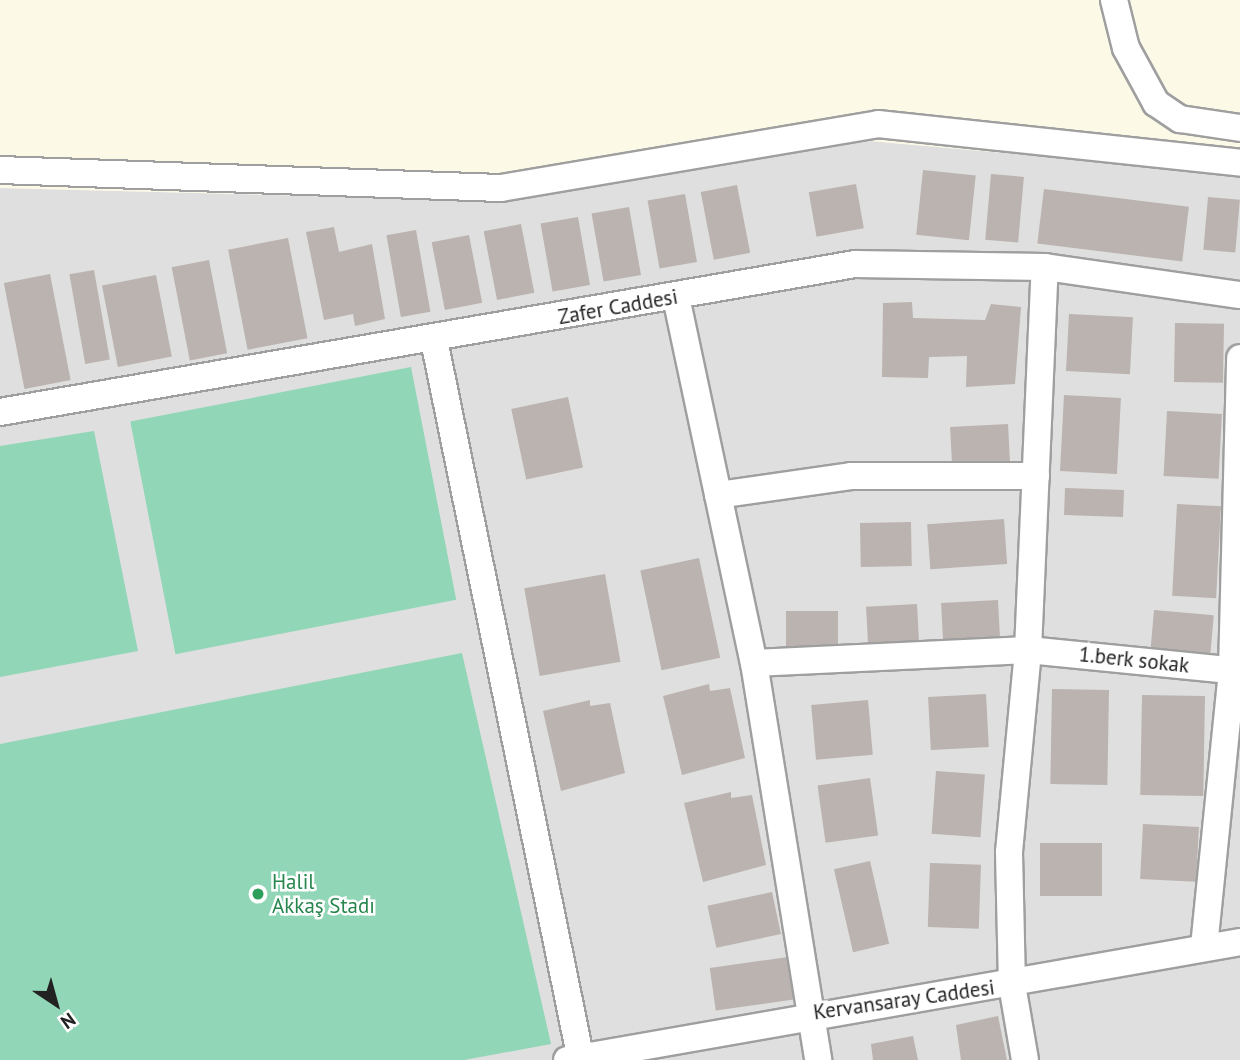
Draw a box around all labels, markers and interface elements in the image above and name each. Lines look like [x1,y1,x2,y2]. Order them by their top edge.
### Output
street label: Zafer Caddesi [556,284,680,330]
street label: 1.berk sokak [1077,642,1191,678]
place label: Halil Akkaş Stadı [272,869,375,919]
marker: Halil Akkaş Stadı [250,886,266,902]
north arrow [21,969,91,1039]
street label: Kervansaray Caddesi [811,975,997,1025]
text: N [56,1008,80,1034]

